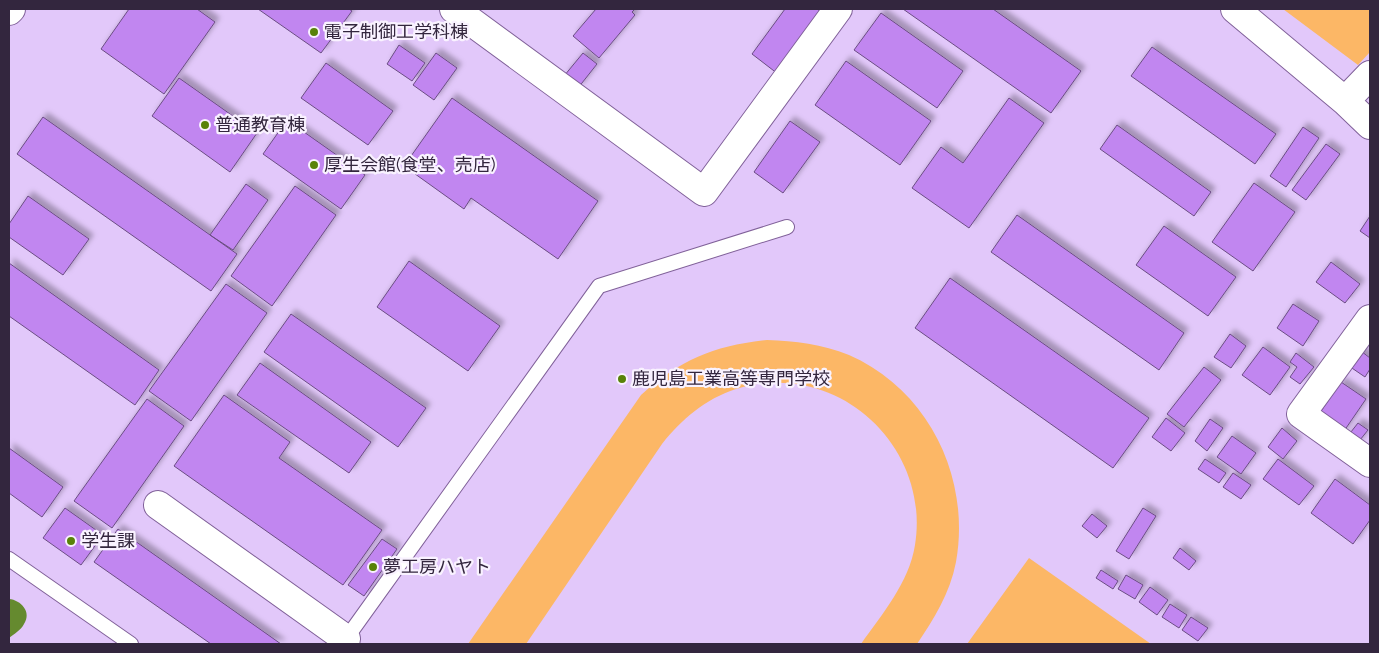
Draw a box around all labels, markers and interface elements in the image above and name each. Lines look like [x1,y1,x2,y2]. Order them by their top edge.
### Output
place label: 電子制御工学科棟 [324,21,468,42]
marker: 電子制御工学科棟 [308,26,320,38]
place label: 普通教育棟 [215,114,305,135]
marker: 普通教育棟 [199,119,211,131]
place label: 厚生会館(食堂、売店) [324,154,496,175]
marker: 厚生会館(食堂、売店) [308,159,320,171]
place label: 鹿児島工業高等専門学校 [632,368,830,389]
marker: 鹿児島工業高等専門学校 [616,373,628,385]
place label: 学生課 [81,530,135,551]
marker: 学生課 [65,535,77,547]
place label: 夢工房ハヤト [383,556,491,577]
marker: 夢工房ハヤト [367,561,379,573]

